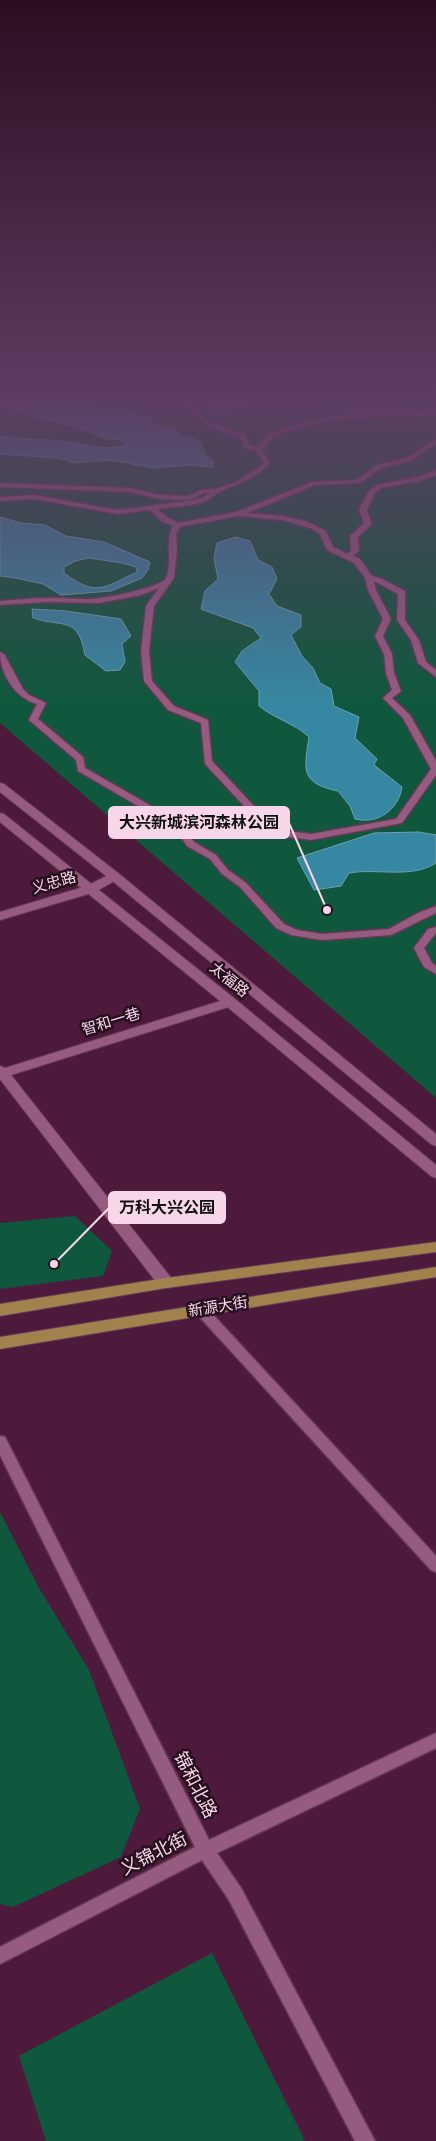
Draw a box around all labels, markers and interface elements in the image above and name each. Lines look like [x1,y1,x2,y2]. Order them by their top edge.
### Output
callout: 大兴新城滨河森林公园 [109,807,289,838]
text: 大兴新城滨河森林公园 [119,813,279,833]
street label: 义忠路 [30,868,78,898]
street label: 太福路 [206,958,252,1002]
street label: 智和一巷 [80,1004,142,1040]
callout: 万科大兴公园 [109,1192,225,1223]
text: 万科大兴公园 [119,1199,215,1218]
street label: 新源大街 [187,1293,249,1321]
street label: 锦和北路 [169,1748,221,1822]
street label: 义锦北街 [117,1828,191,1880]

